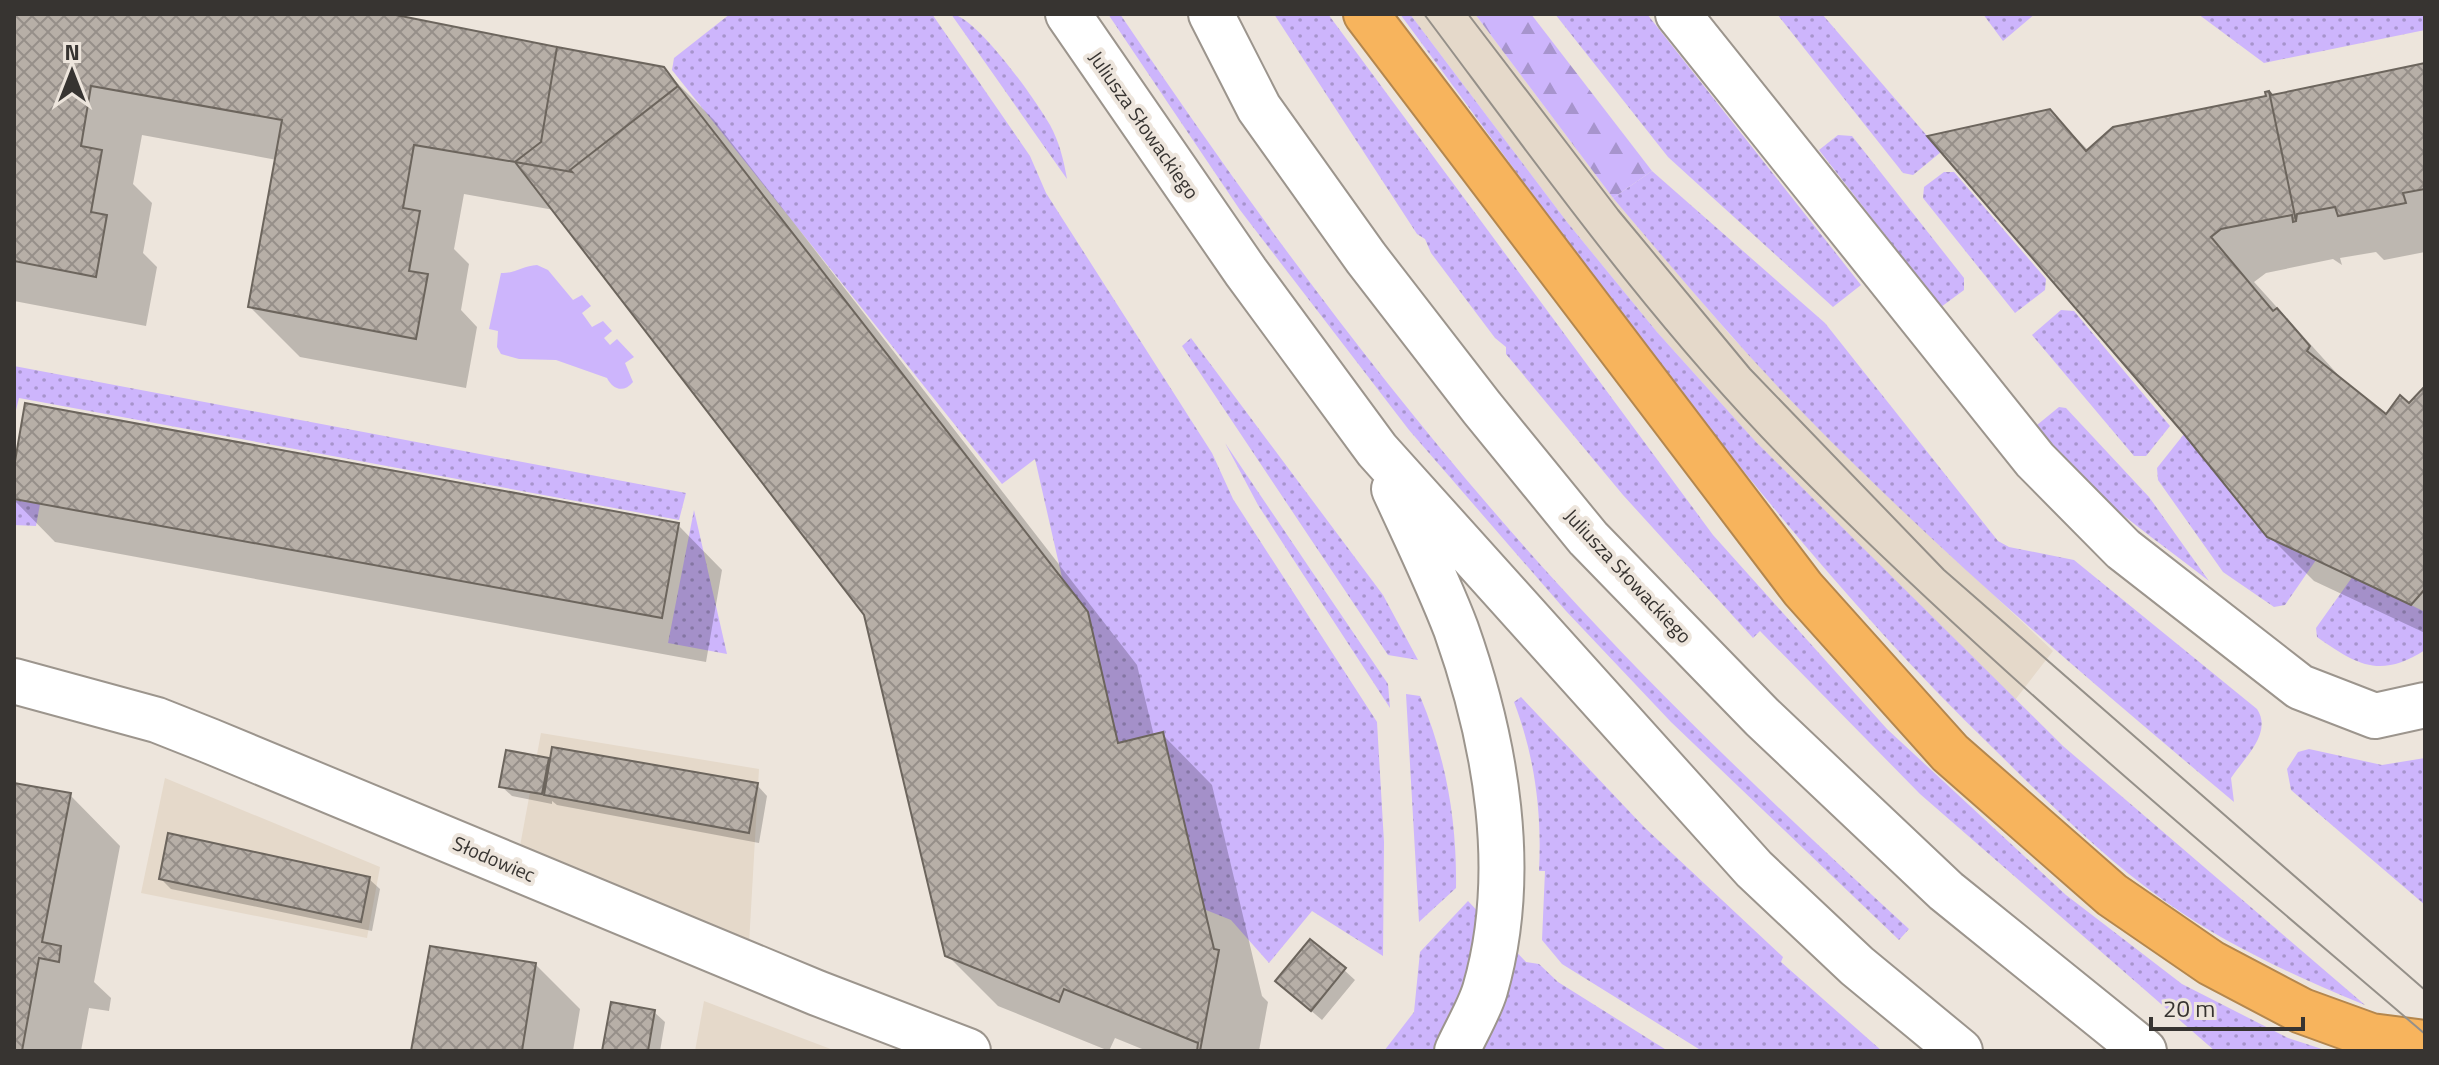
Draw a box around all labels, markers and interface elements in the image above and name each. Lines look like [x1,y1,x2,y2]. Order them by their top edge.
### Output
north arrow [32,32,112,112]
text: N [64,35,80,69]
street label: Juliusza Słowackiego [1081,44,1207,205]
street label: Juliusza Słowackiego [1557,501,1699,650]
street label: Słodowiec [448,827,540,890]
scale bar [2151,981,2303,1031]
text: 20 m [2163,990,2215,1026]

